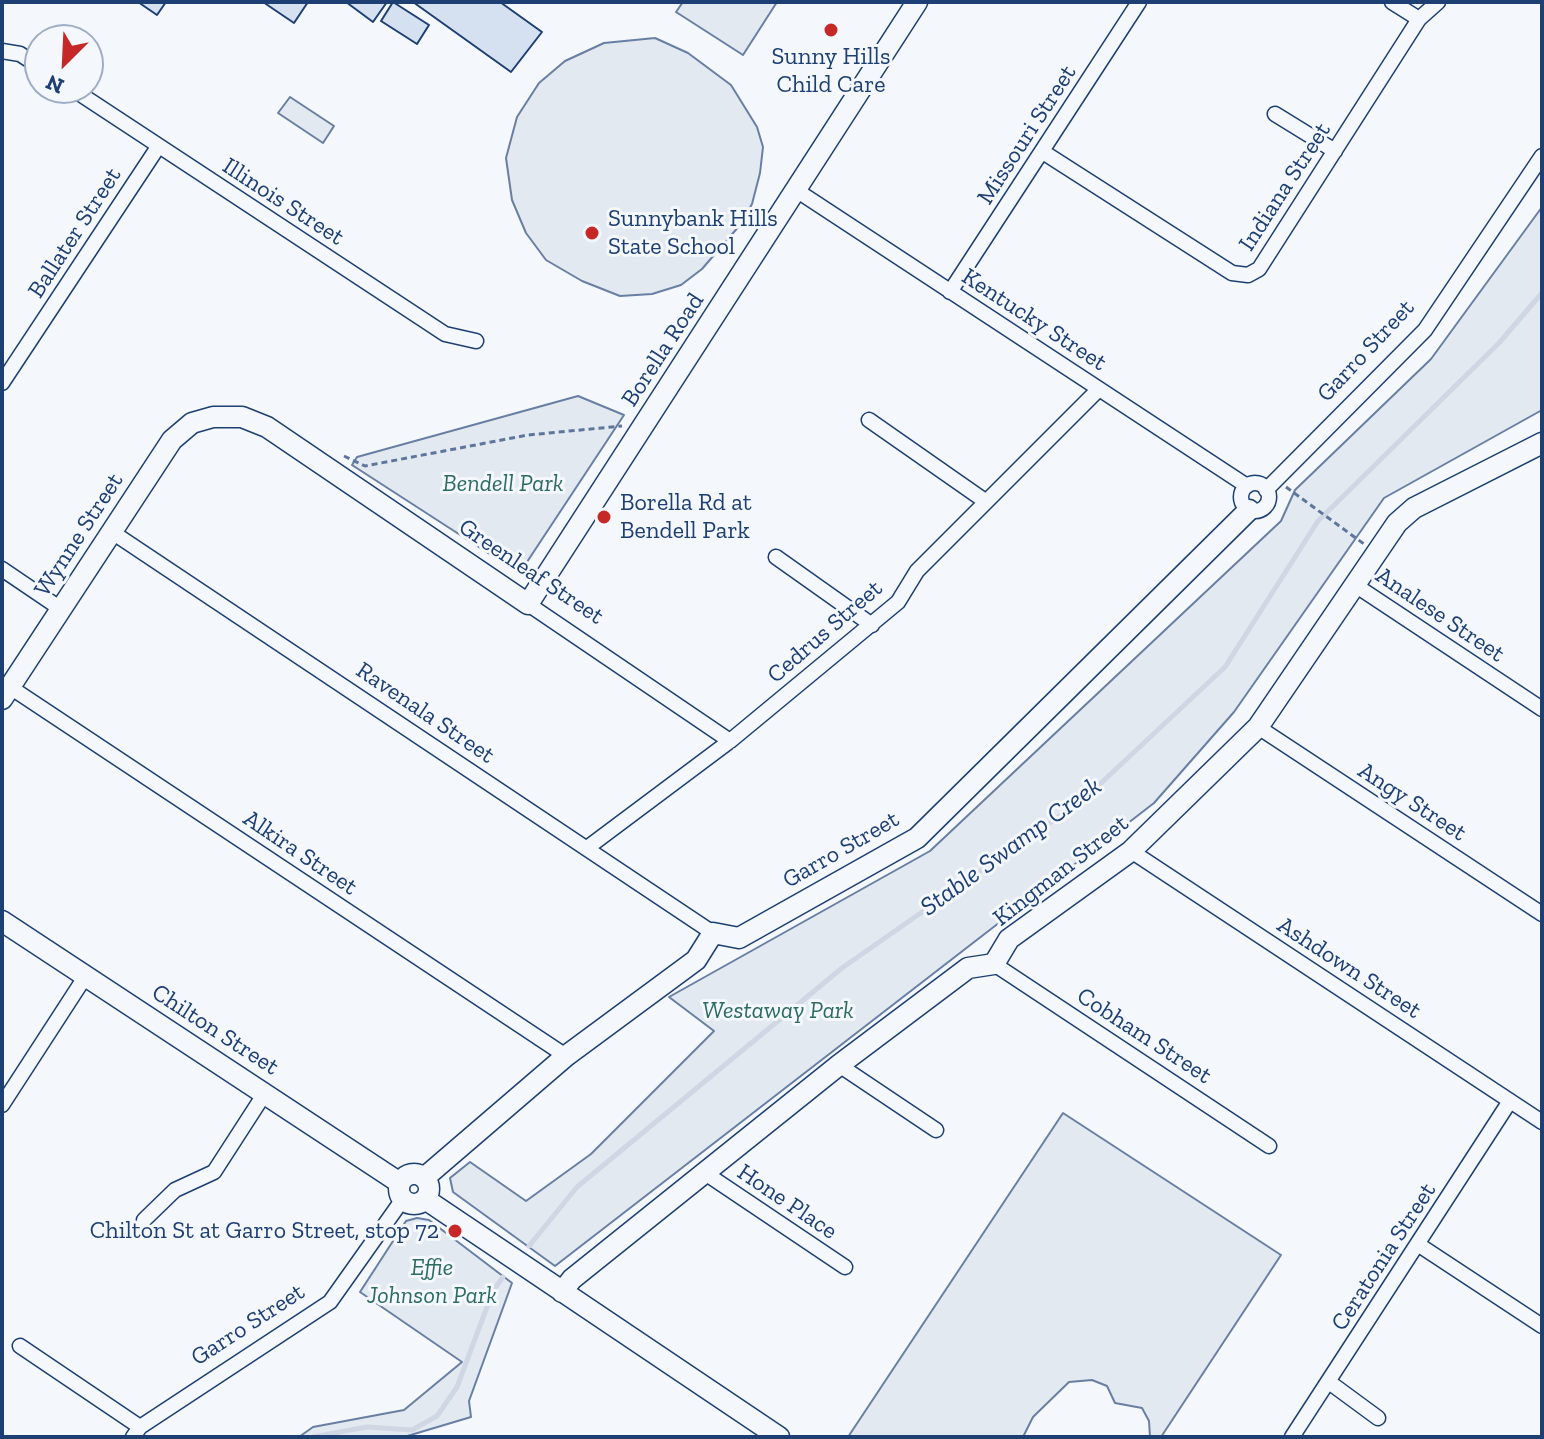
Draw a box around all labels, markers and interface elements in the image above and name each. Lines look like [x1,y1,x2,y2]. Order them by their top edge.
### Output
marker: Sunny Hills Child Care [822,21,840,39]
north arrow [24,24,104,104]
place label: Sunny Hills Child Care [771,43,891,99]
street label: Missouri Street [971,60,1083,210]
text: N [42,69,68,100]
street label: Indiana Street [1233,118,1337,256]
street label: Illinois Street [217,152,349,252]
street label: Ballater Street [22,163,128,303]
place label: Sunnybank Hills State School [608,205,778,261]
marker: Sunnybank Hills State School [583,224,601,242]
street label: Kentucky Street [956,262,1112,378]
street label: Borella Road [616,288,710,412]
street label: Garro Street [1311,294,1421,408]
street label: Wynne Street [28,468,130,602]
park label: Bendell Park [443,470,563,498]
place label: Borella Rd at Bendell Park [620,489,752,545]
marker: Borella Rd at Bendell Park [595,508,613,526]
street label: Greenleaf Street [453,513,609,631]
street label: Analese Street [1370,561,1510,669]
street label: Cedrus Street [762,574,888,690]
street label: Ravenala Street [350,656,500,770]
street label: Angy Street [1352,756,1472,848]
water label: Stable Swamp Creek [914,771,1108,923]
street label: Alkira Street [237,804,363,902]
street label: Garro Street [778,805,904,895]
street label: Kingman Street [988,809,1134,933]
street label: Ashdown Street [1272,911,1426,1025]
street label: Chilton Street [146,978,284,1082]
street label: Cobham Street [1071,982,1217,1090]
park label: Westaway Park [702,997,854,1025]
street label: Hone Place [731,1158,843,1246]
street label: Ceratonia Street [1326,1178,1442,1336]
place label: Chilton St at Garro Street, stop 72 [90,1217,439,1245]
marker: Chilton St at Garro Street, stop 72 [446,1222,464,1240]
park label: Effie Johnson Park [367,1254,497,1310]
street label: Garro Street [186,1278,310,1372]

